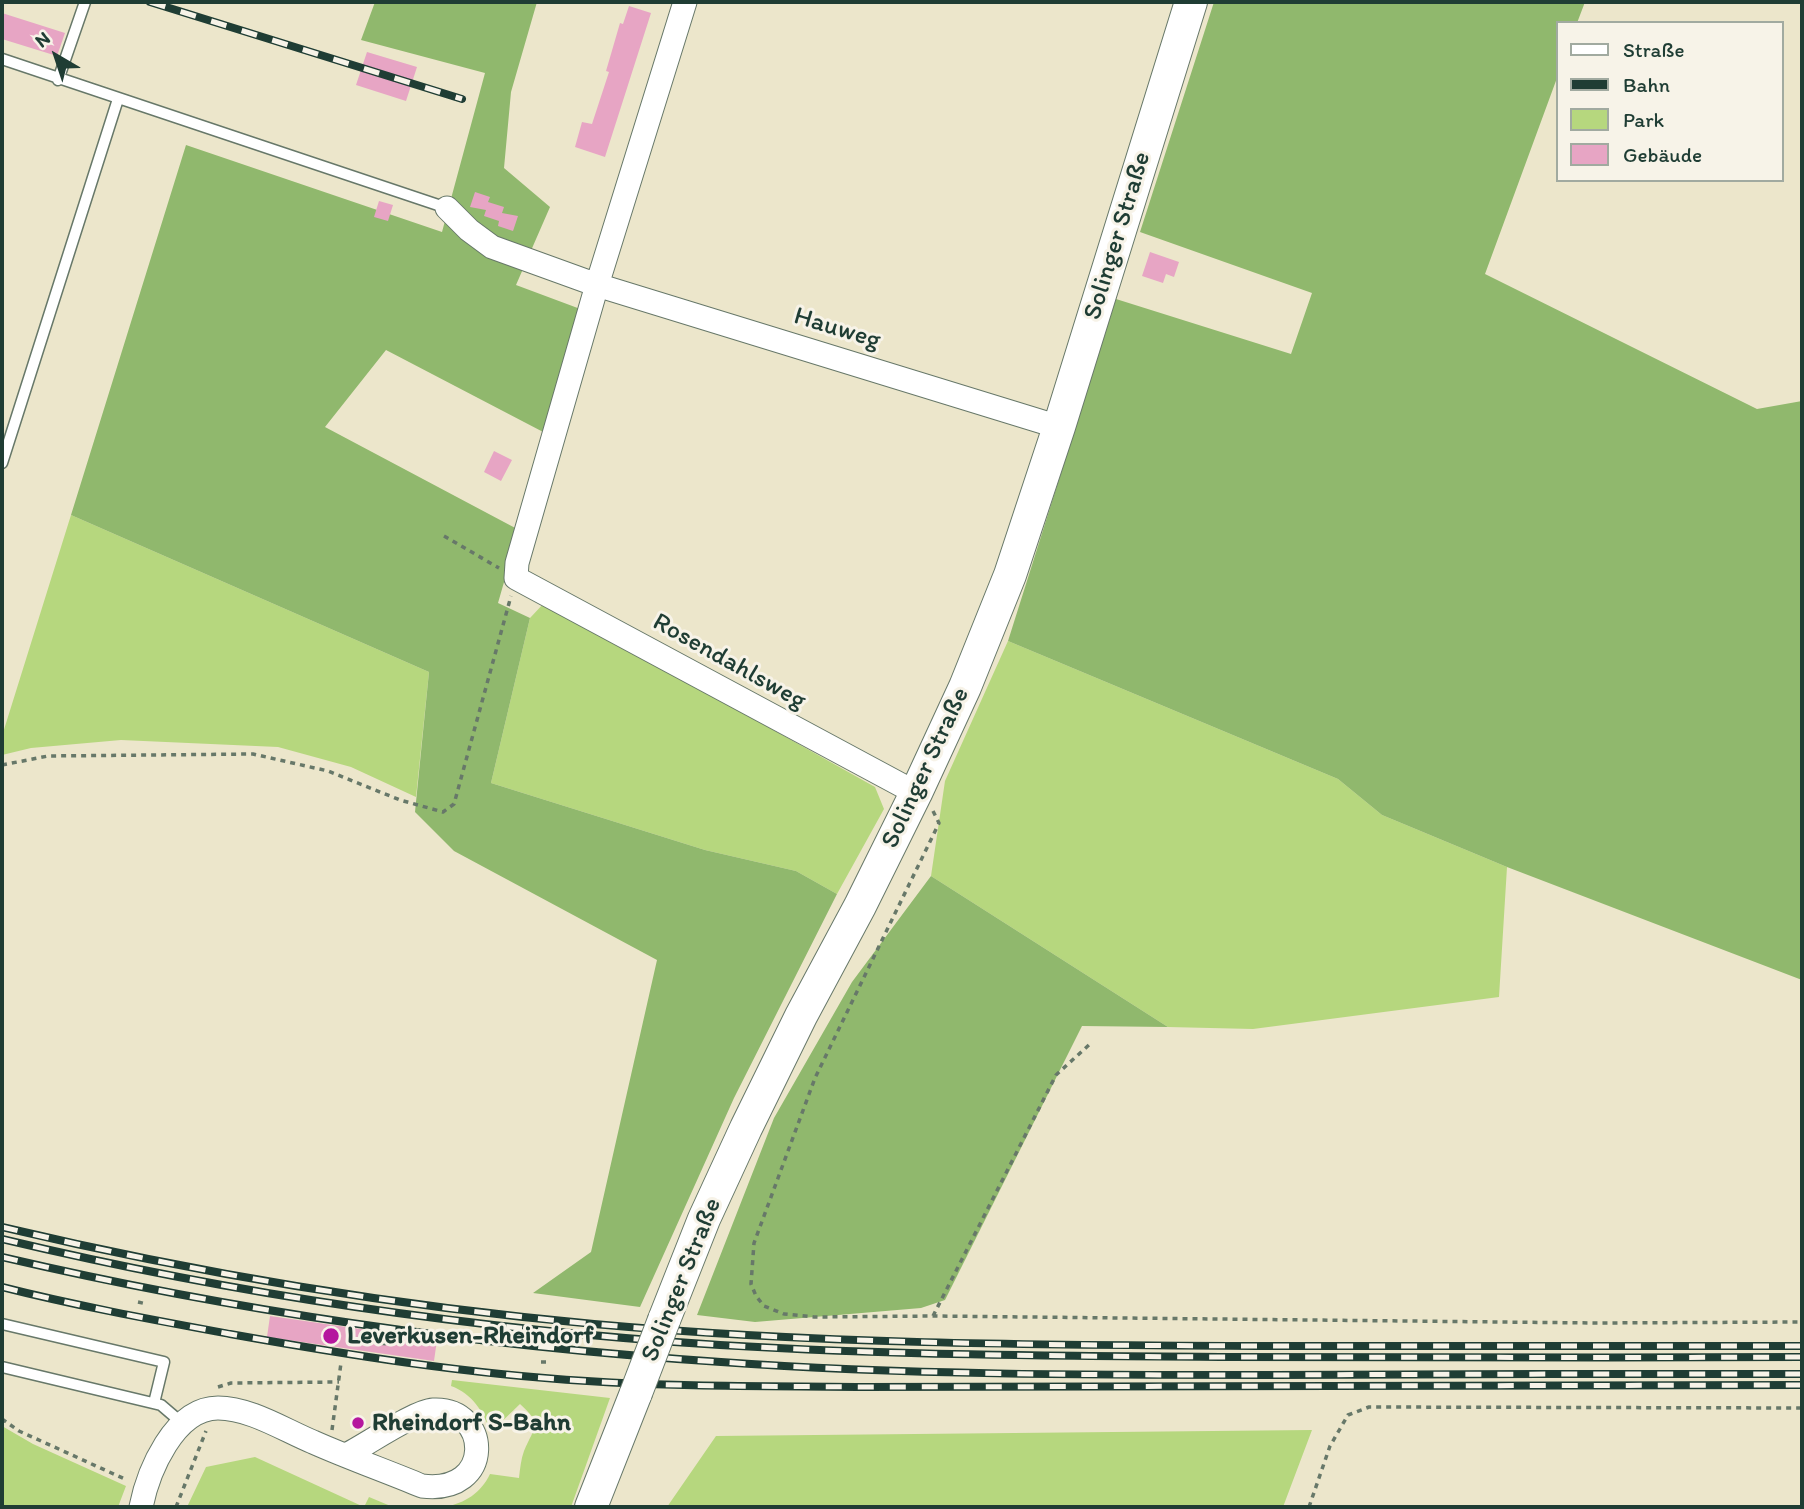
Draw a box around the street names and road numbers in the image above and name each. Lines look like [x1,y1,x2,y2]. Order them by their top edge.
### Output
street label: Solinger Straße [1078,148,1158,324]
street label: Hauweg [790,301,884,357]
street label: Rosendahlsweg [647,607,811,717]
street label: Solinger Straße [875,683,977,853]
street label: Solinger Straße [635,1194,729,1366]

